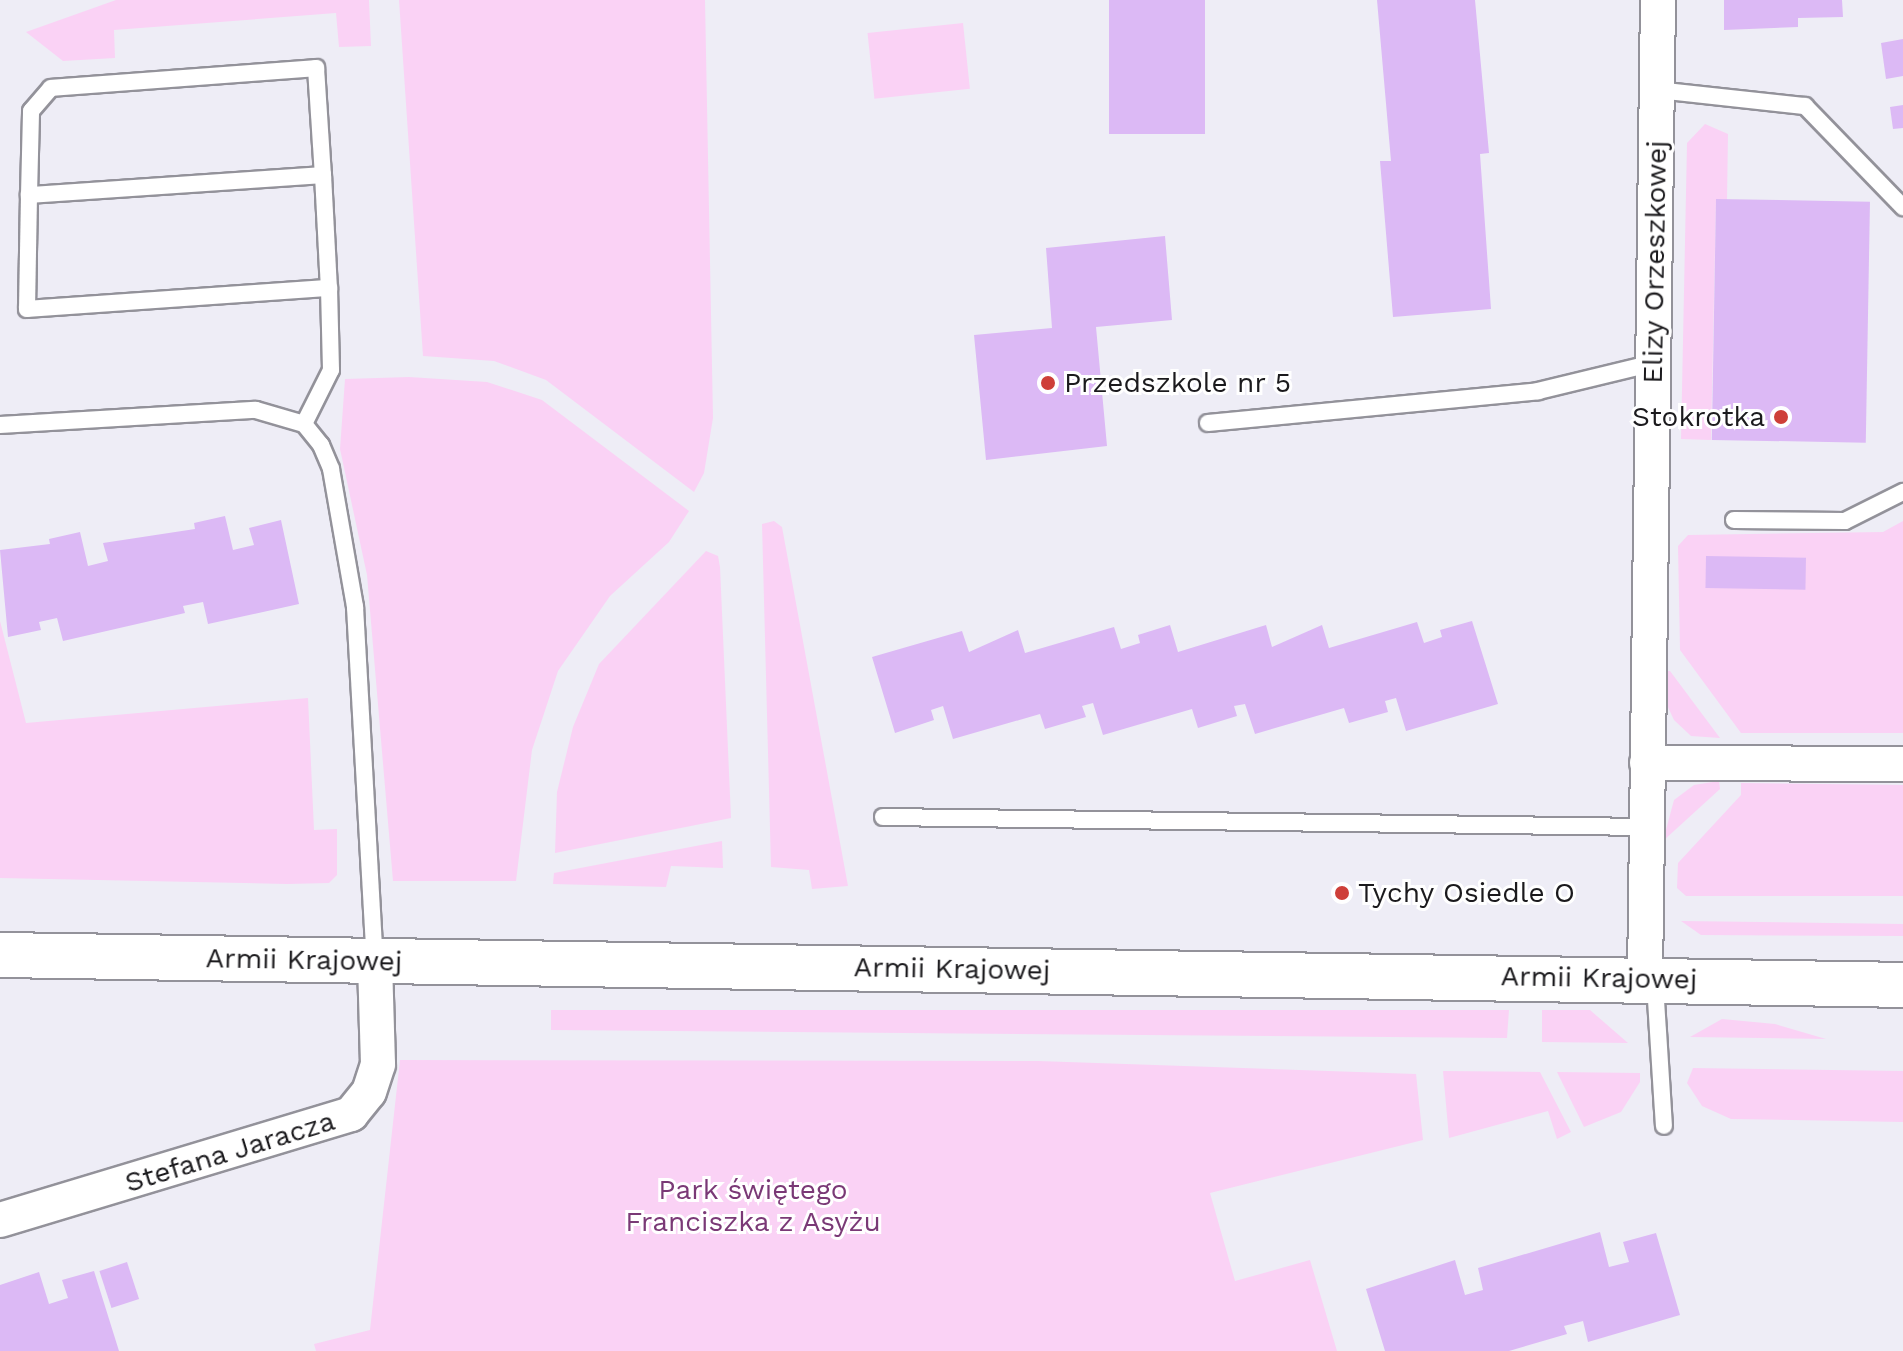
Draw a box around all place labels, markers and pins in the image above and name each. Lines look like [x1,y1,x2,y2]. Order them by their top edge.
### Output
place label: Przedszkole nr 5 [1064,366,1292,400]
marker: Przedszkole nr 5 [1039,374,1057,392]
place label: Stokrotka [1632,400,1765,434]
marker: Stokrotka [1772,408,1790,426]
place label: Tychy Osiedle O [1358,876,1576,910]
marker: Tychy Osiedle O [1333,884,1351,902]

